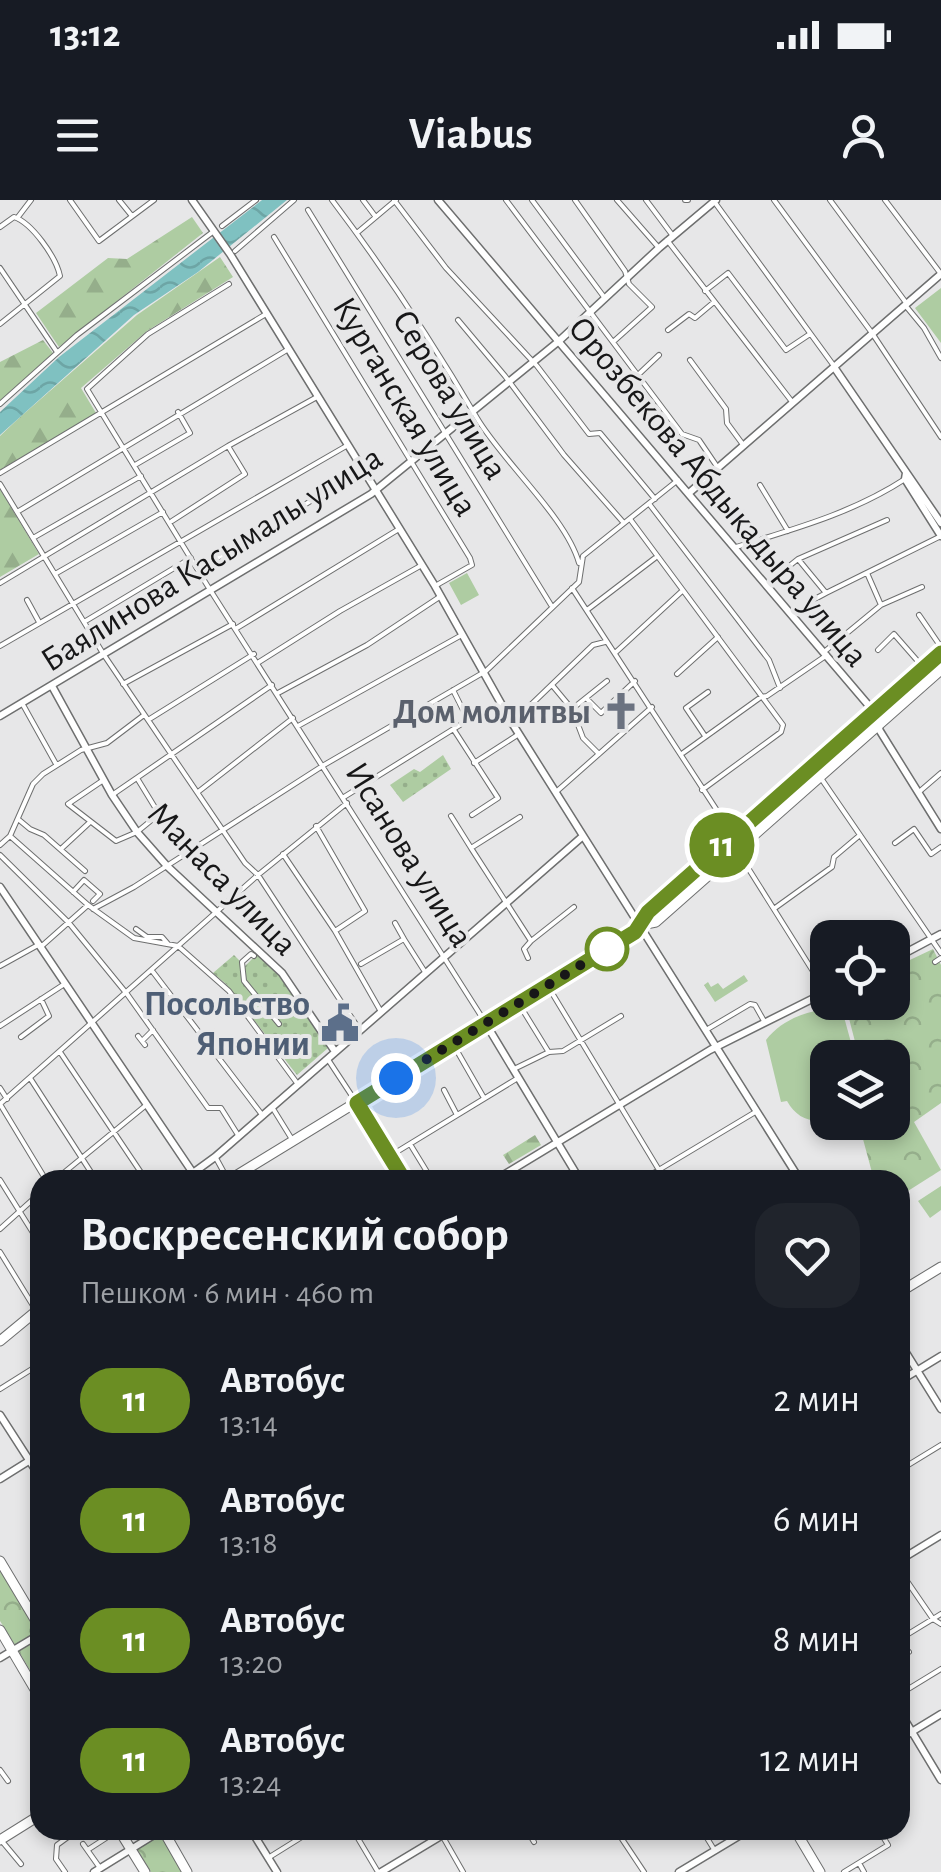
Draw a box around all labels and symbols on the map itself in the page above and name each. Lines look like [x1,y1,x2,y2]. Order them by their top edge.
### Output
street label: Курганская улица [326,291,484,522]
street label: Серова улица [386,304,514,486]
street label: Орозбекова Абдыкадыра улица [561,310,874,674]
street label: Баялинова Касымалы улица [35,440,388,679]
church icon: Дом молитвы [600,690,642,732]
place label: Дом молитвы [393,695,591,730]
street label: Исанова улица [338,756,479,953]
street label: Манаса улица [141,796,303,962]
line badge: 11 [677,812,767,878]
unlabelled marker [586,928,628,970]
place label: Посольство Японии [144,987,310,1062]
public building icon: Посольство Японии [319,1002,361,1044]
your location [371,1053,421,1103]

